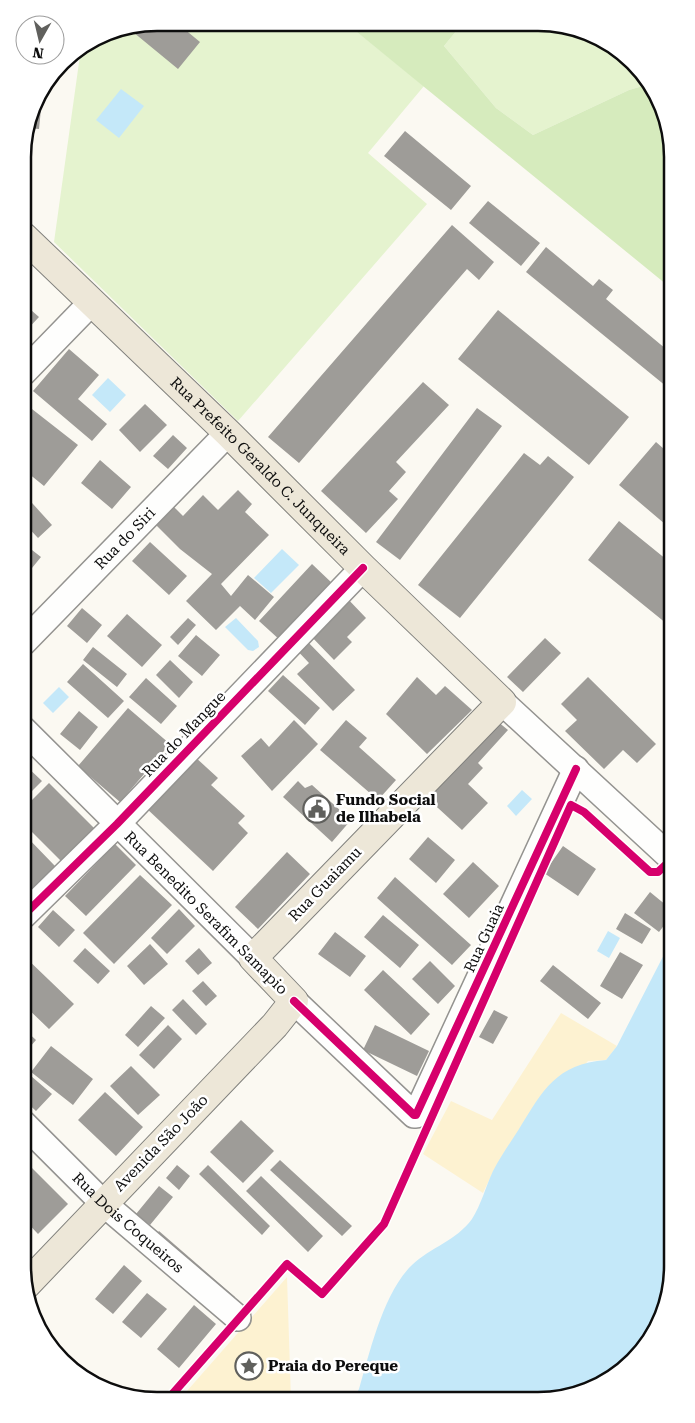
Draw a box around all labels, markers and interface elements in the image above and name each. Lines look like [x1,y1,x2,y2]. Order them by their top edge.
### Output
north arrow [15,15,65,65]
text: N [32,44,45,62]
street label: Rua Prefeito Geraldo C. Junqueira [166,373,354,559]
street label: Rua do Siri [91,504,159,573]
street label: Rua do Mangue [139,687,229,781]
place label: Fundo Social de Ilhabela [336,791,436,826]
public building icon: Fundo Social de Ilhabela [302,794,332,824]
street label: Rua Benedito Serafim Samapio [121,828,291,998]
street label: Rua Guaiamu [285,842,366,925]
street label: Rua Guaia [460,901,508,975]
street label: Avenida São João [110,1091,212,1195]
street label: Rua Dois Coqueiros [69,1169,187,1277]
place icon: Praia do Pereque [234,1351,264,1381]
place label: Praia do Pereque [268,1357,398,1375]

